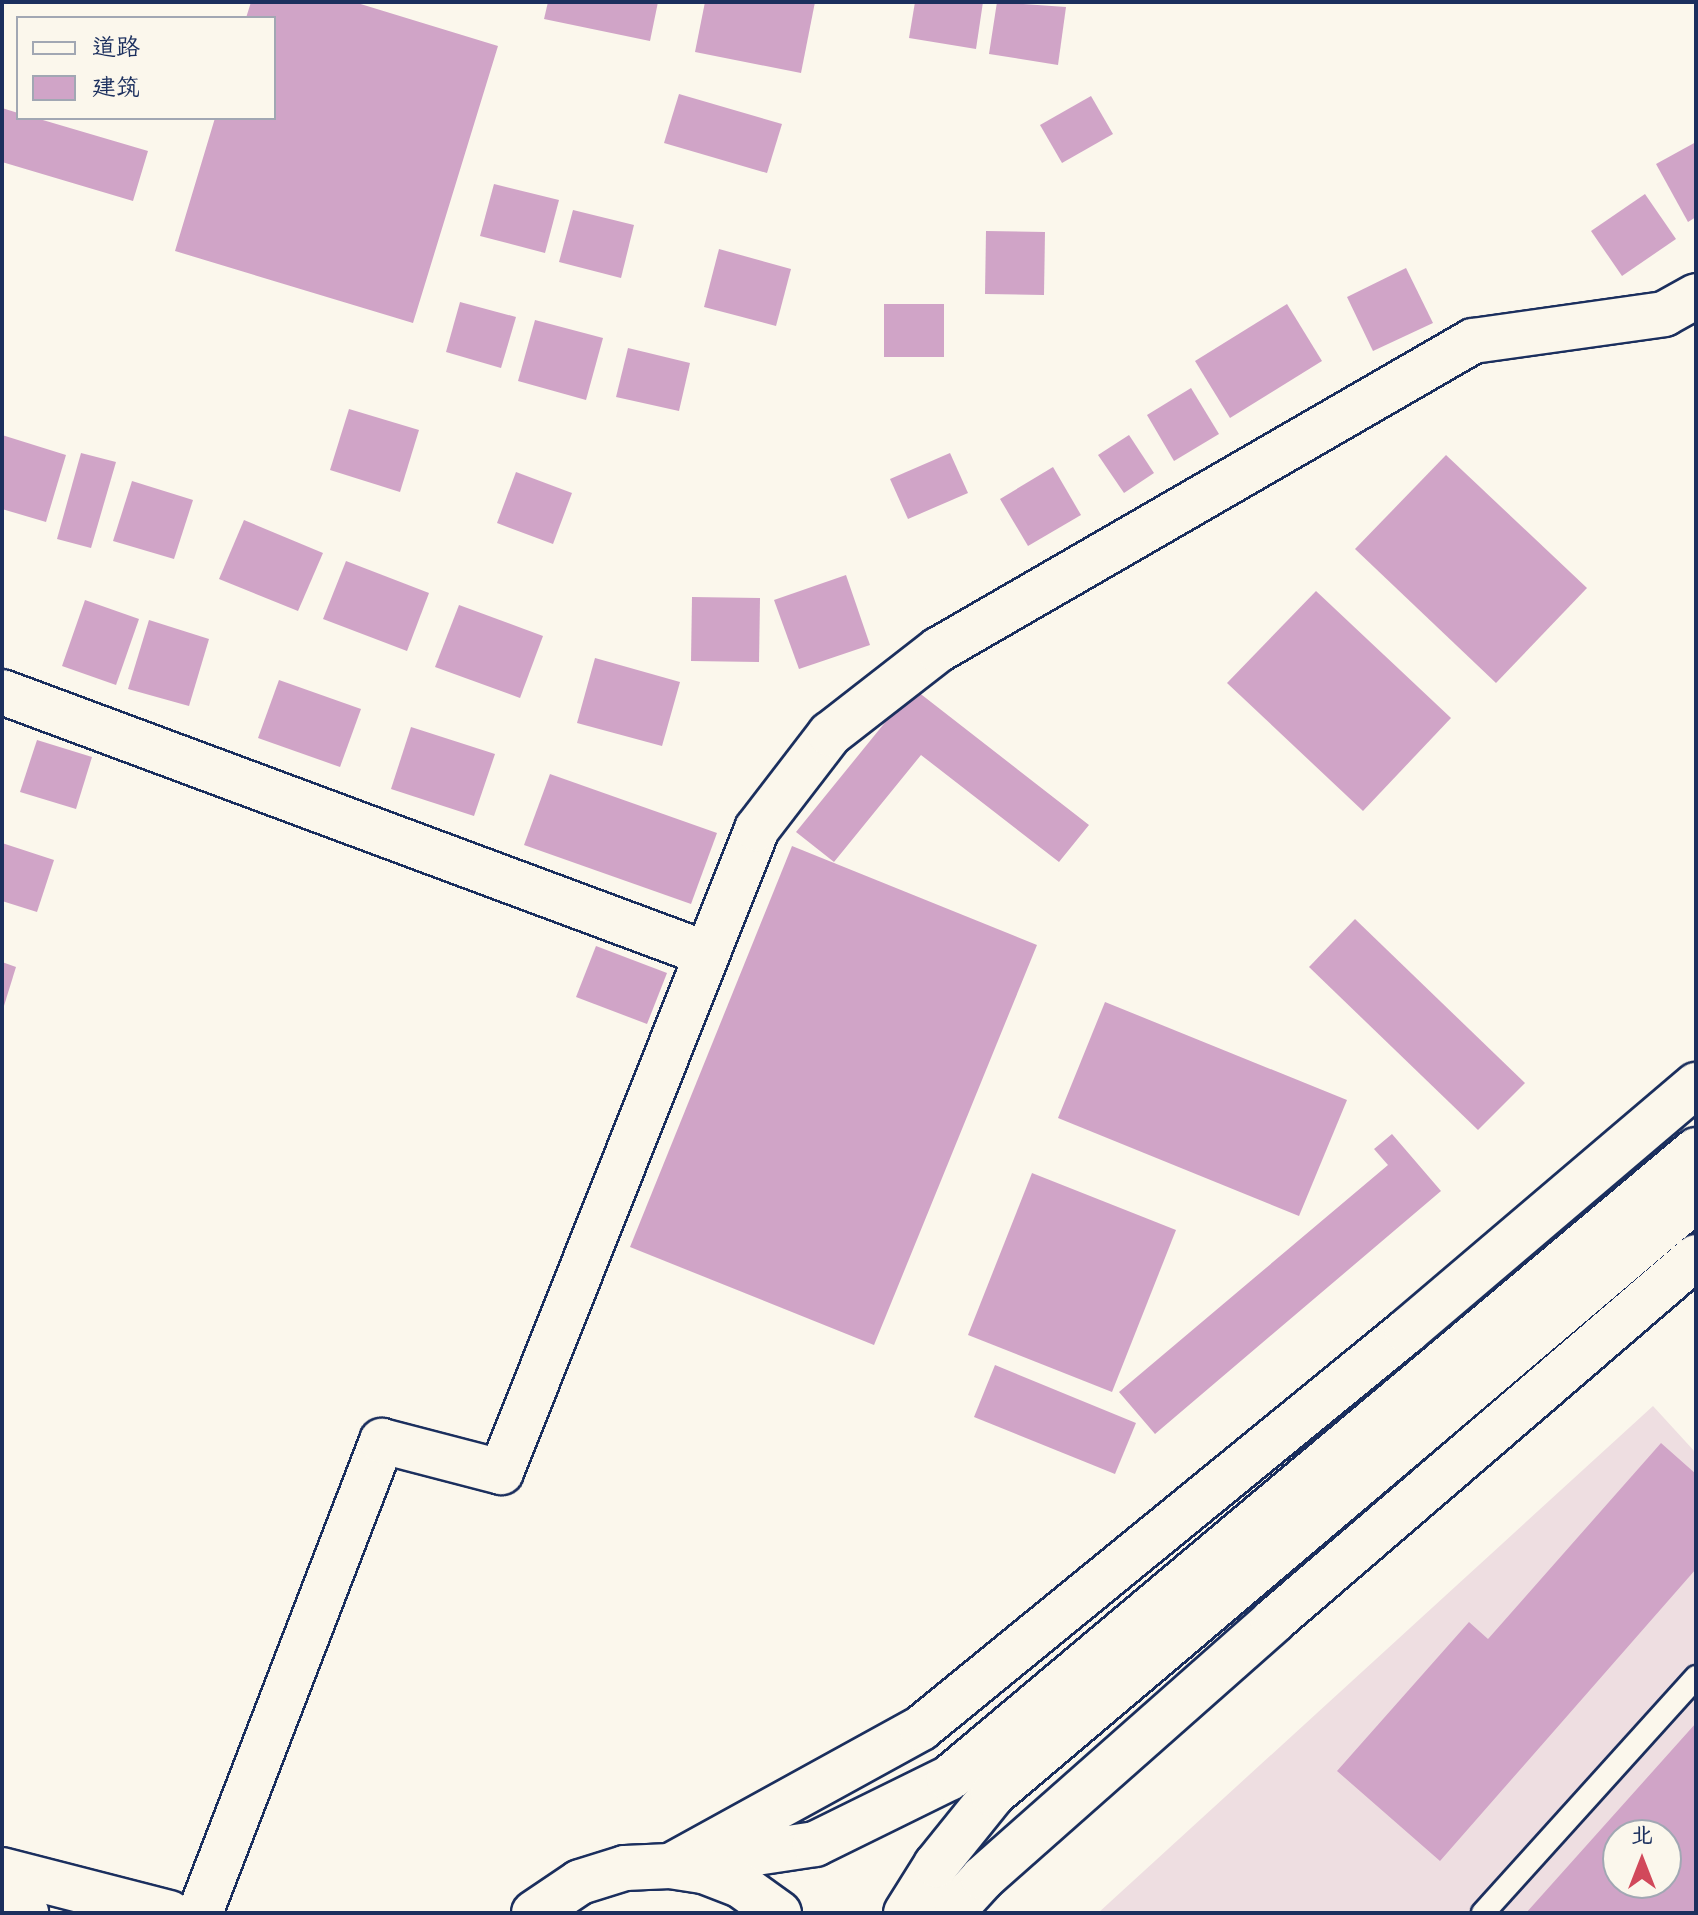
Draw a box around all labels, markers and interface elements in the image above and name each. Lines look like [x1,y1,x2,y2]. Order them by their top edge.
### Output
legend [16,16,276,120]
text: 道路 [92,32,140,67]
text: 建筑 [92,72,140,107]
north arrow [1602,1819,1682,1899]
text: 北 [1631,1821,1653,1853]

